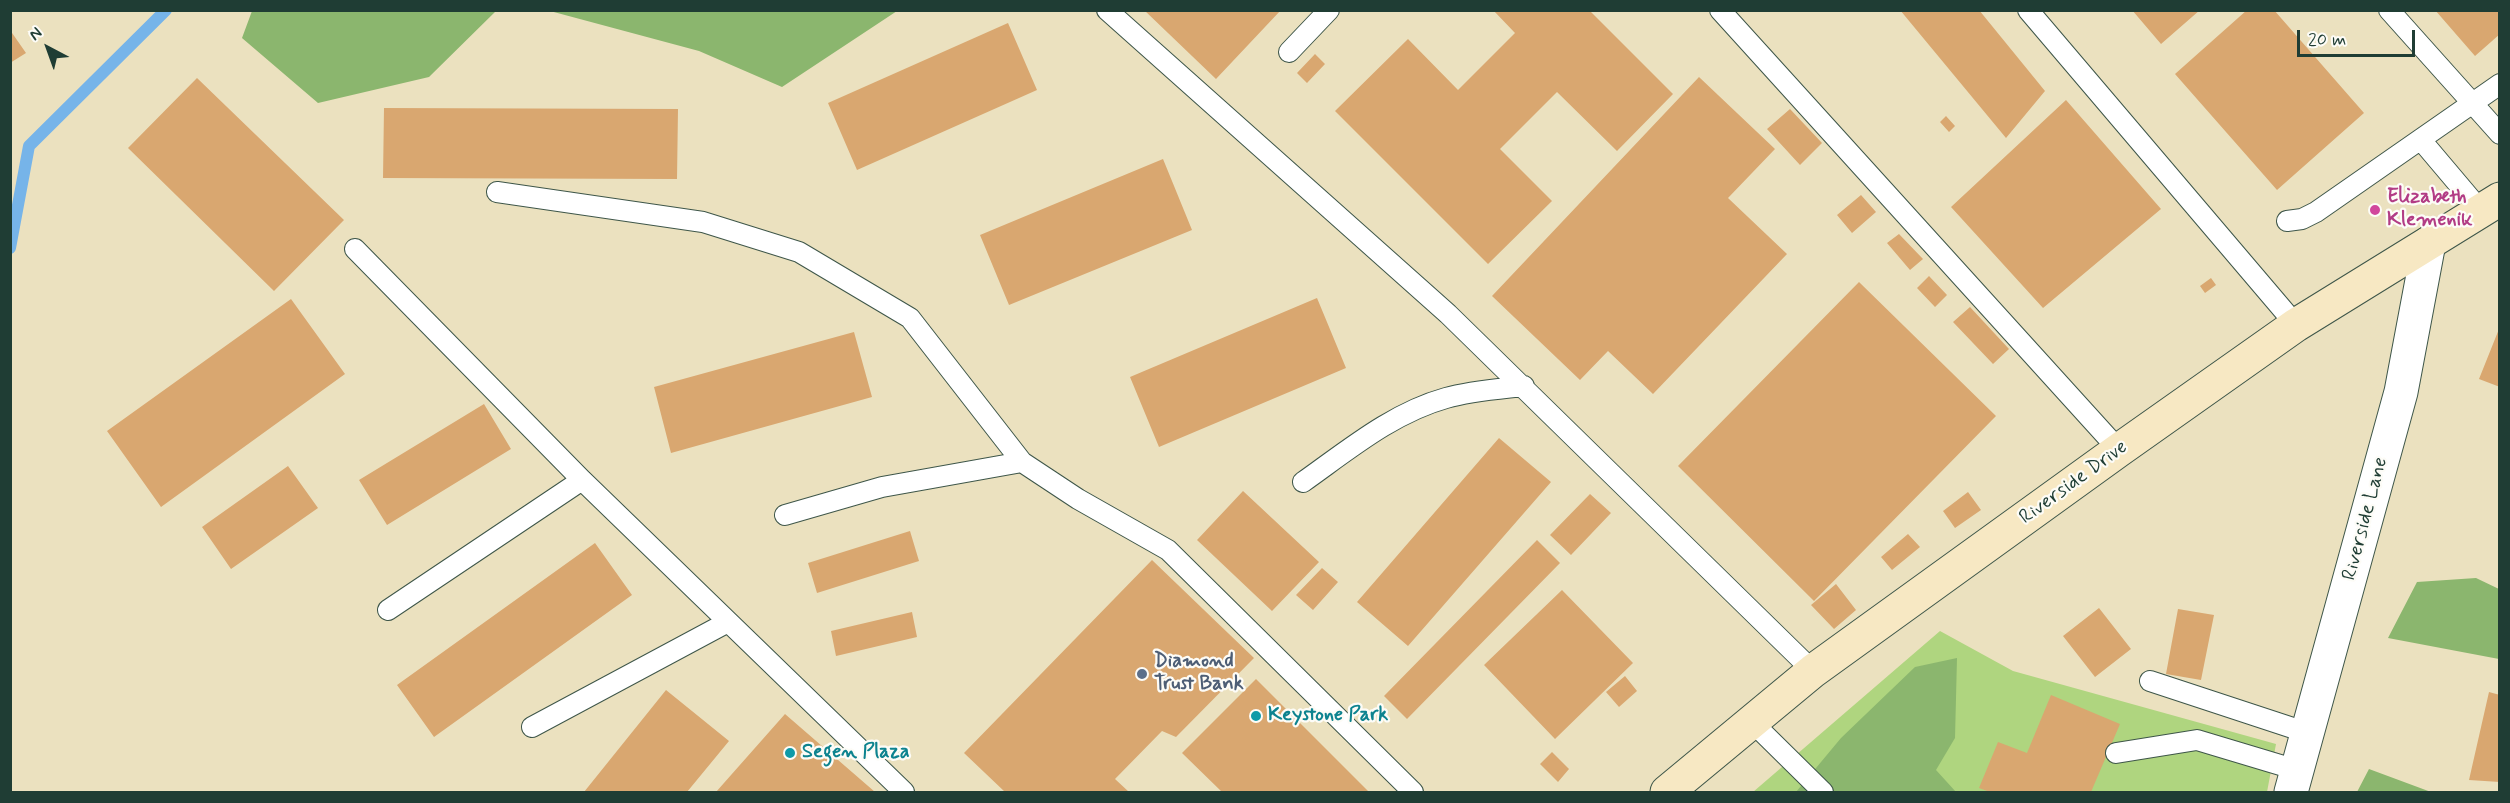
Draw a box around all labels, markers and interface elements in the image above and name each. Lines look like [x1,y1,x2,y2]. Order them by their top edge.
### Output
north arrow [18,18,78,78]
scale bar [2300,18,2418,56]
text: N [25,23,47,45]
text: 20 m [2308,28,2346,52]
place label: Elizabeth Klemenik [2387,186,2472,233]
marker: Elizabeth Klemenik [2368,203,2382,217]
street label: Riverside Drive [2015,436,2133,530]
street label: Riverside Lane [2338,455,2394,583]
place label: Diamond Trust Bank [1154,650,1244,697]
marker: Diamond Trust Bank [1135,667,1149,681]
place label: Keystone Park [1268,704,1388,728]
marker: Keystone Park [1249,709,1263,723]
place label: Segen Plaza [802,741,909,765]
marker: Segen Plaza [783,746,797,760]

